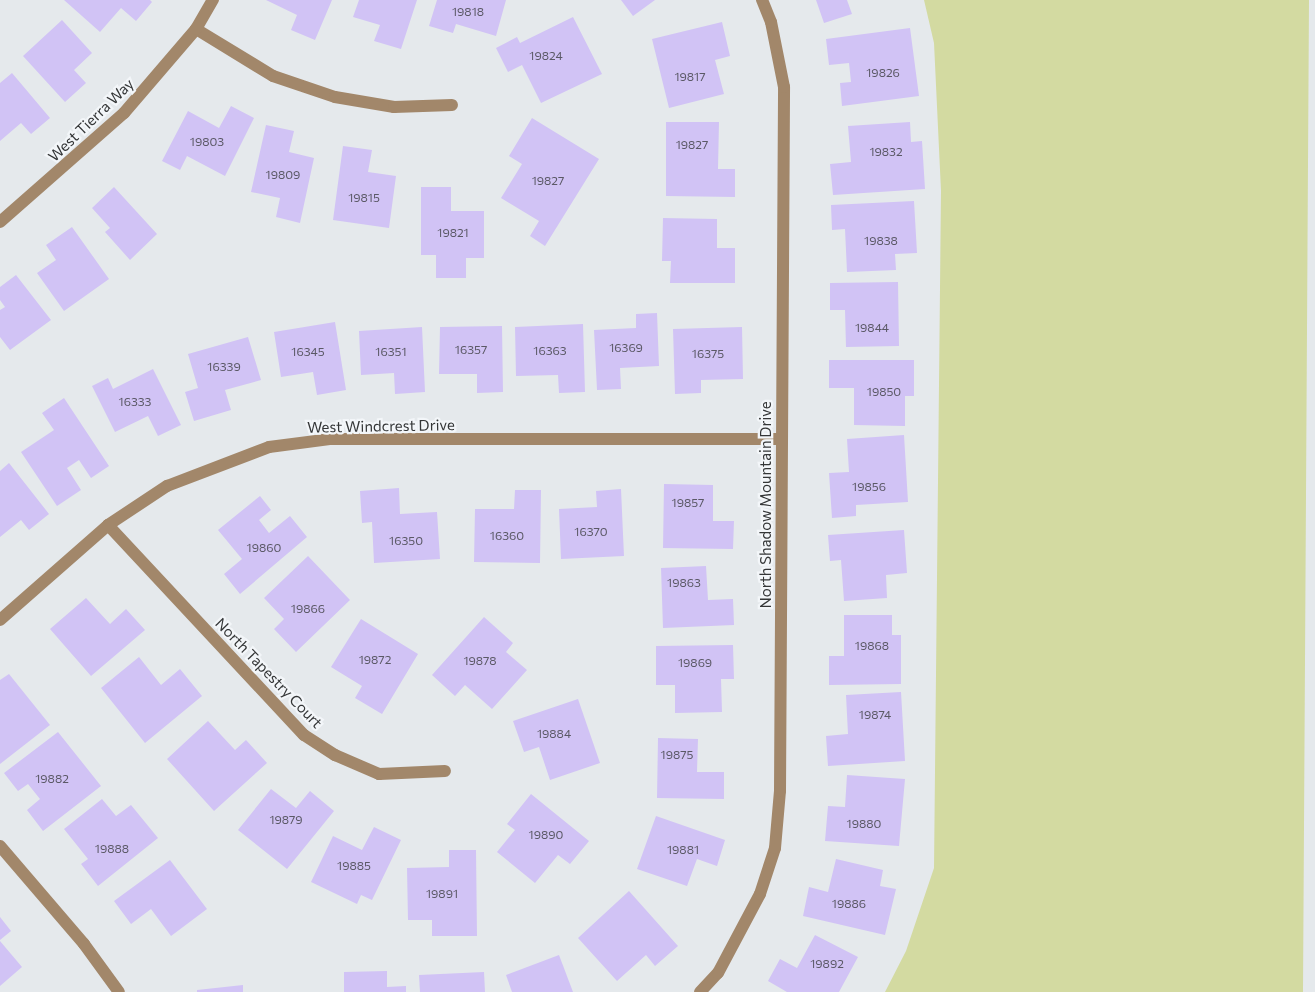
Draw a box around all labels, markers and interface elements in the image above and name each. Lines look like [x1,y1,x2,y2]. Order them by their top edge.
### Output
house number: 19818 [452,5,484,19]
house number: 19824 [529,49,563,63]
house number: 19826 [866,66,900,80]
house number: 19817 [674,70,706,84]
street label: West Tierra Way [45,75,137,165]
house number: 19803 [190,135,224,149]
house number: 19827 [676,138,708,152]
house number: 19832 [869,145,903,159]
house number: 19809 [266,168,300,182]
house number: 19827 [532,174,564,188]
house number: 19815 [348,191,380,205]
house number: 19821 [437,226,469,240]
house number: 19838 [864,234,898,248]
house number: 19844 [855,321,889,335]
house number: 16369 [609,341,643,355]
house number: 16357 [455,343,487,357]
house number: 16363 [533,344,567,358]
house number: 16345 [291,345,325,359]
house number: 16351 [375,345,407,359]
house number: 16375 [692,347,724,361]
house number: 16339 [207,360,241,374]
house number: 19850 [867,385,901,399]
house number: 16333 [119,395,151,409]
street label: North Shadow Mountain Drive [757,401,775,609]
street label: West Windcrest Drive [307,416,455,436]
house number: 19856 [852,480,886,494]
house number: 19857 [672,496,704,510]
house number: 16370 [574,525,608,539]
house number: 16360 [490,529,524,543]
house number: 16350 [389,534,423,548]
house number: 19860 [247,541,281,555]
house number: 19863 [667,576,701,590]
house number: 19866 [291,602,325,616]
street label: North Tapestry Court [212,614,326,732]
house number: 19868 [855,639,889,653]
house number: 19872 [359,653,391,667]
house number: 19878 [463,654,497,668]
house number: 19869 [678,656,712,670]
house number: 19874 [859,708,891,722]
house number: 19884 [537,727,571,741]
house number: 19875 [661,748,693,762]
house number: 19882 [35,772,69,786]
house number: 19879 [269,813,303,827]
house number: 19880 [847,817,881,831]
house number: 19890 [529,828,563,842]
house number: 19888 [95,842,129,856]
house number: 19881 [667,843,699,857]
house number: 19885 [337,859,371,873]
house number: 19891 [426,887,458,901]
house number: 19886 [832,897,866,911]
house number: 19892 [810,957,844,971]

